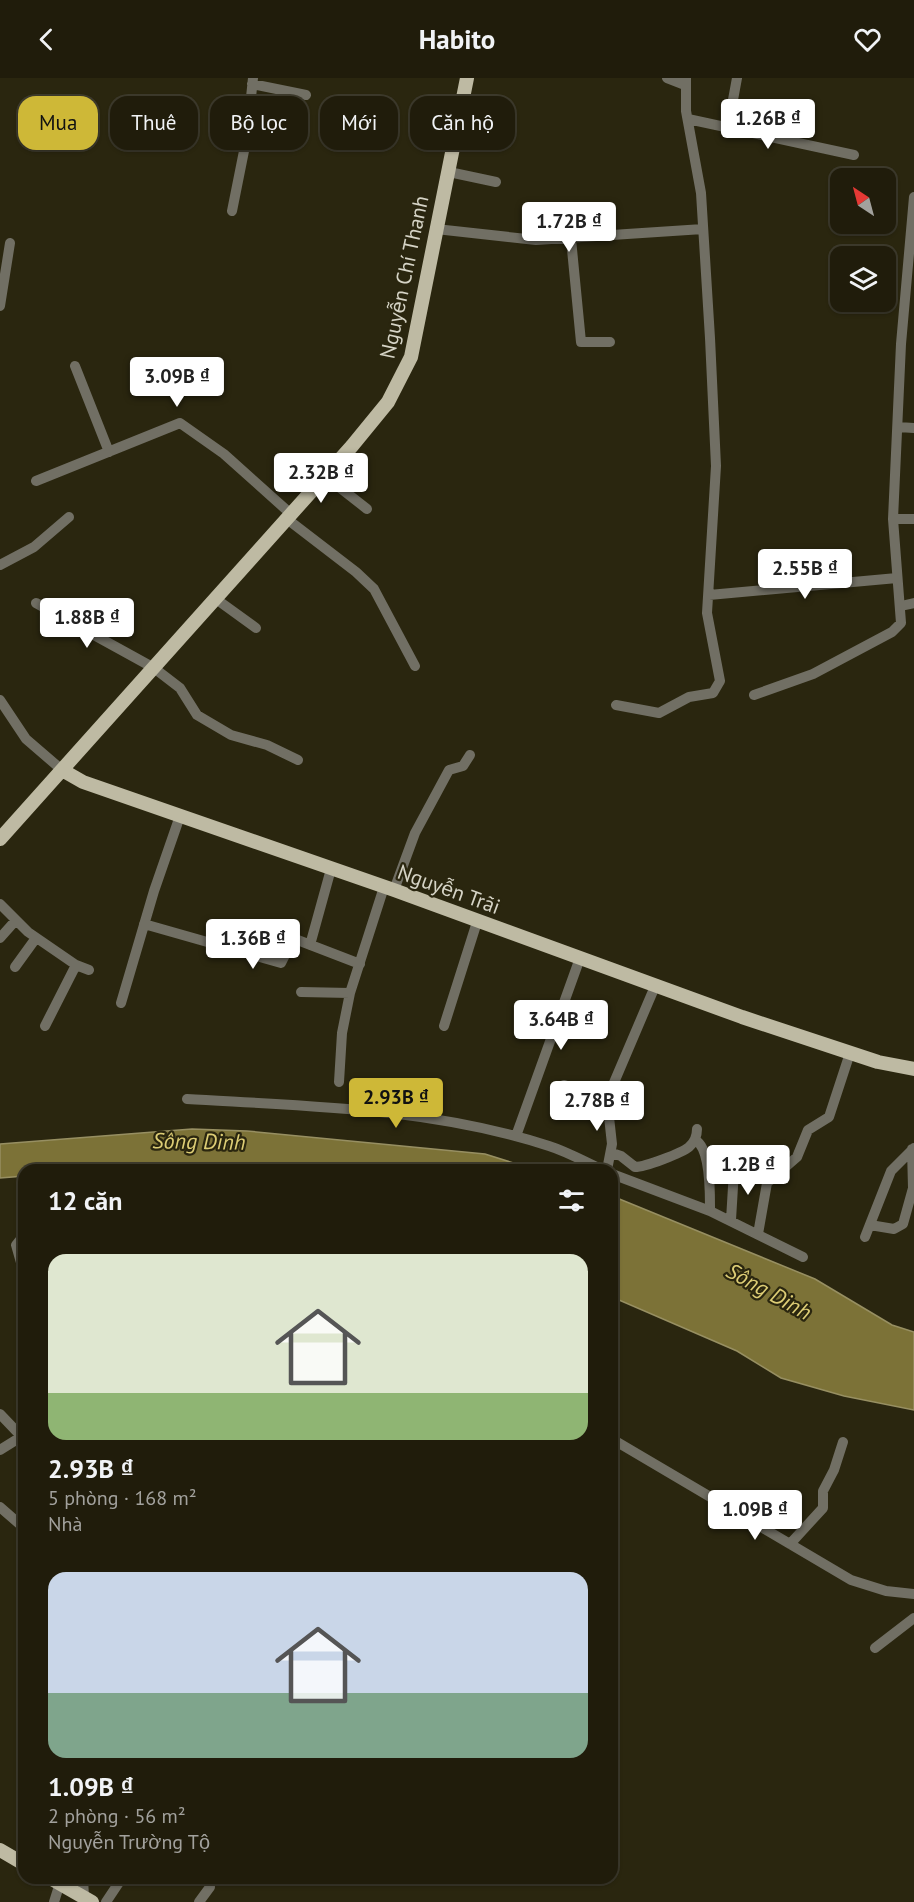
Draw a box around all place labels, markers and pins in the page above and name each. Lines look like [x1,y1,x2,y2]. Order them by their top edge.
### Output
pin: 1.26B ₫ [713,99,823,150]
pin: 1.72B ₫ [514,202,624,253]
pin: 3.09B ₫ [122,357,232,408]
pin: 2.32B ₫ [266,453,376,504]
pin: 2.55B ₫ [750,549,860,600]
pin: 1.88B ₫ [32,598,142,649]
pin: 1.36B ₫ [198,919,308,970]
pin: 3.64B ₫ [506,1000,616,1051]
pin: 2.93B ₫ [341,1078,451,1129]
pin: 2.78B ₫ [542,1081,652,1132]
pin: 1.2B ₫ [699,1145,797,1196]
pin: 1.09B ₫ [700,1490,810,1541]

